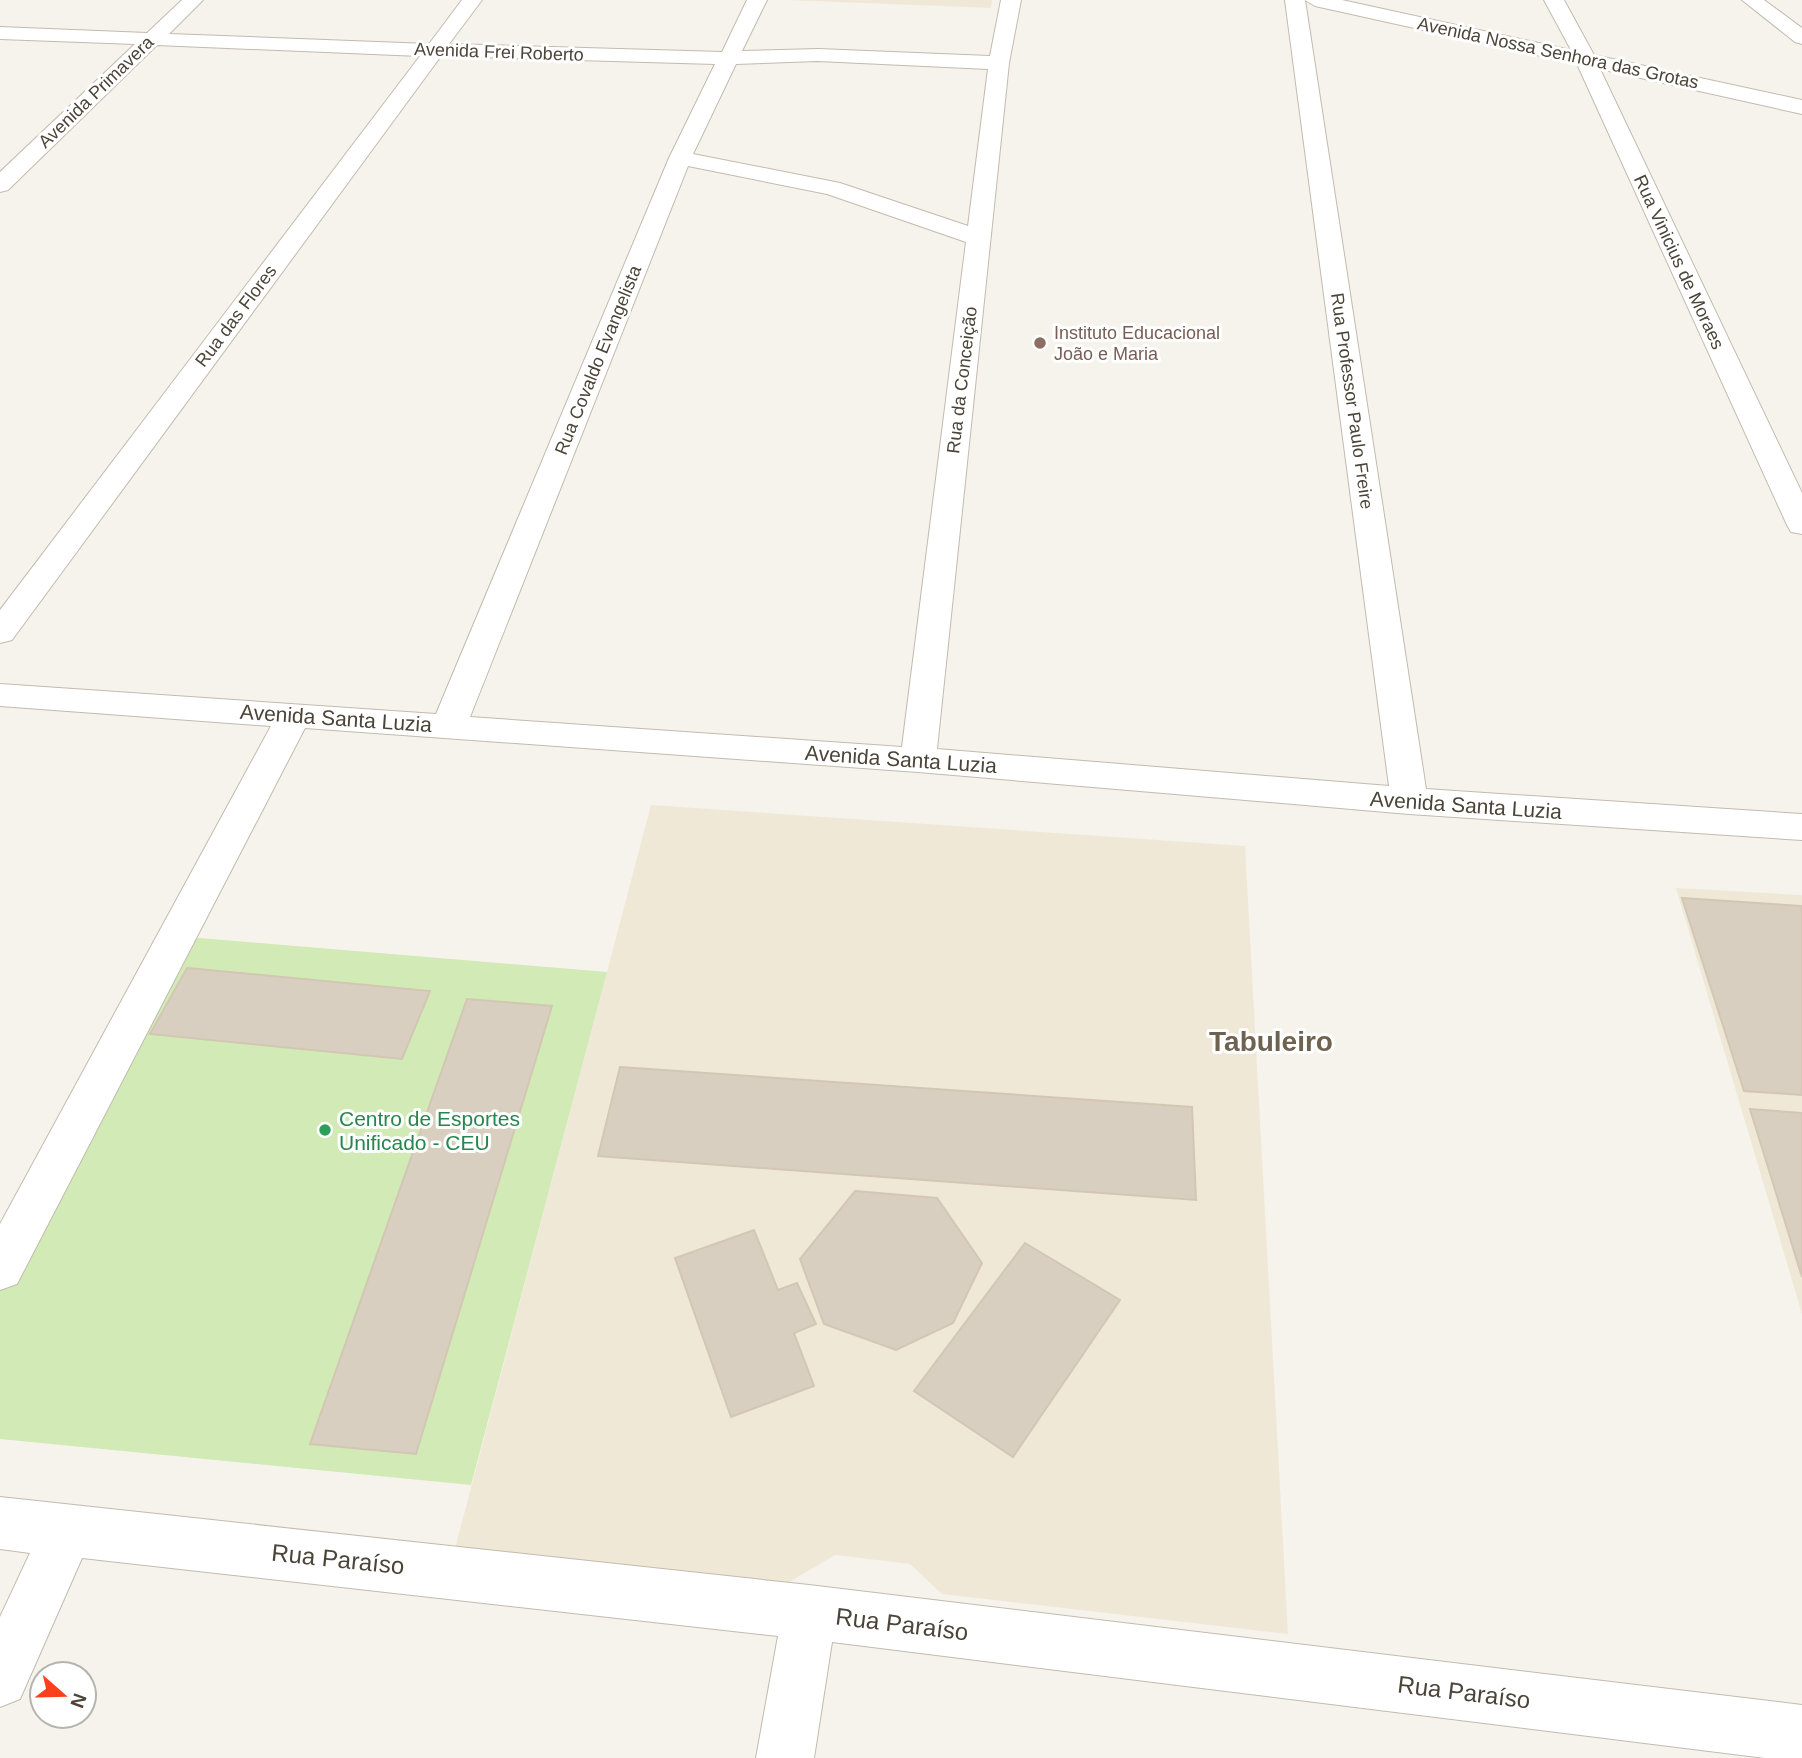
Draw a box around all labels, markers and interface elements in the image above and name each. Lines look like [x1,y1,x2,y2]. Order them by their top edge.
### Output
street label: Avenida Nossa Senhora das Grotas [1416,13,1700,93]
street label: Avenida Primavera [34,31,158,152]
street label: Avenida Frei Roberto [414,39,584,65]
street label: Rua Vinicius de Moraes [1630,172,1728,352]
street label: Rua das Flores [191,261,281,371]
street label: Rua Covaldo Evangelista [551,262,646,457]
street label: Rua Professor Paulo Freire [1327,292,1377,510]
street label: Rua da Conceição [943,305,981,455]
place label: Instituto Educacional João e Maria [1054,323,1220,364]
marker: Instituto Educacional João e Maria [1032,335,1048,351]
street label: Avenida Santa Luzia [239,700,433,736]
street label: Avenida Santa Luzia [804,741,998,777]
street label: Avenida Santa Luzia [1369,787,1563,823]
district label: Tabuleiro [1209,1026,1333,1057]
place label: Centro de Esportes Unificado - CEU [339,1107,520,1154]
marker: Centro de Esportes Unificado - CEU [317,1122,333,1138]
street label: Rua Paraíso [270,1539,406,1579]
street label: Rua Paraíso [834,1602,970,1646]
north arrow [28,1660,98,1730]
street label: Rua Paraíso [1396,1670,1532,1714]
text: N [66,1691,91,1711]

